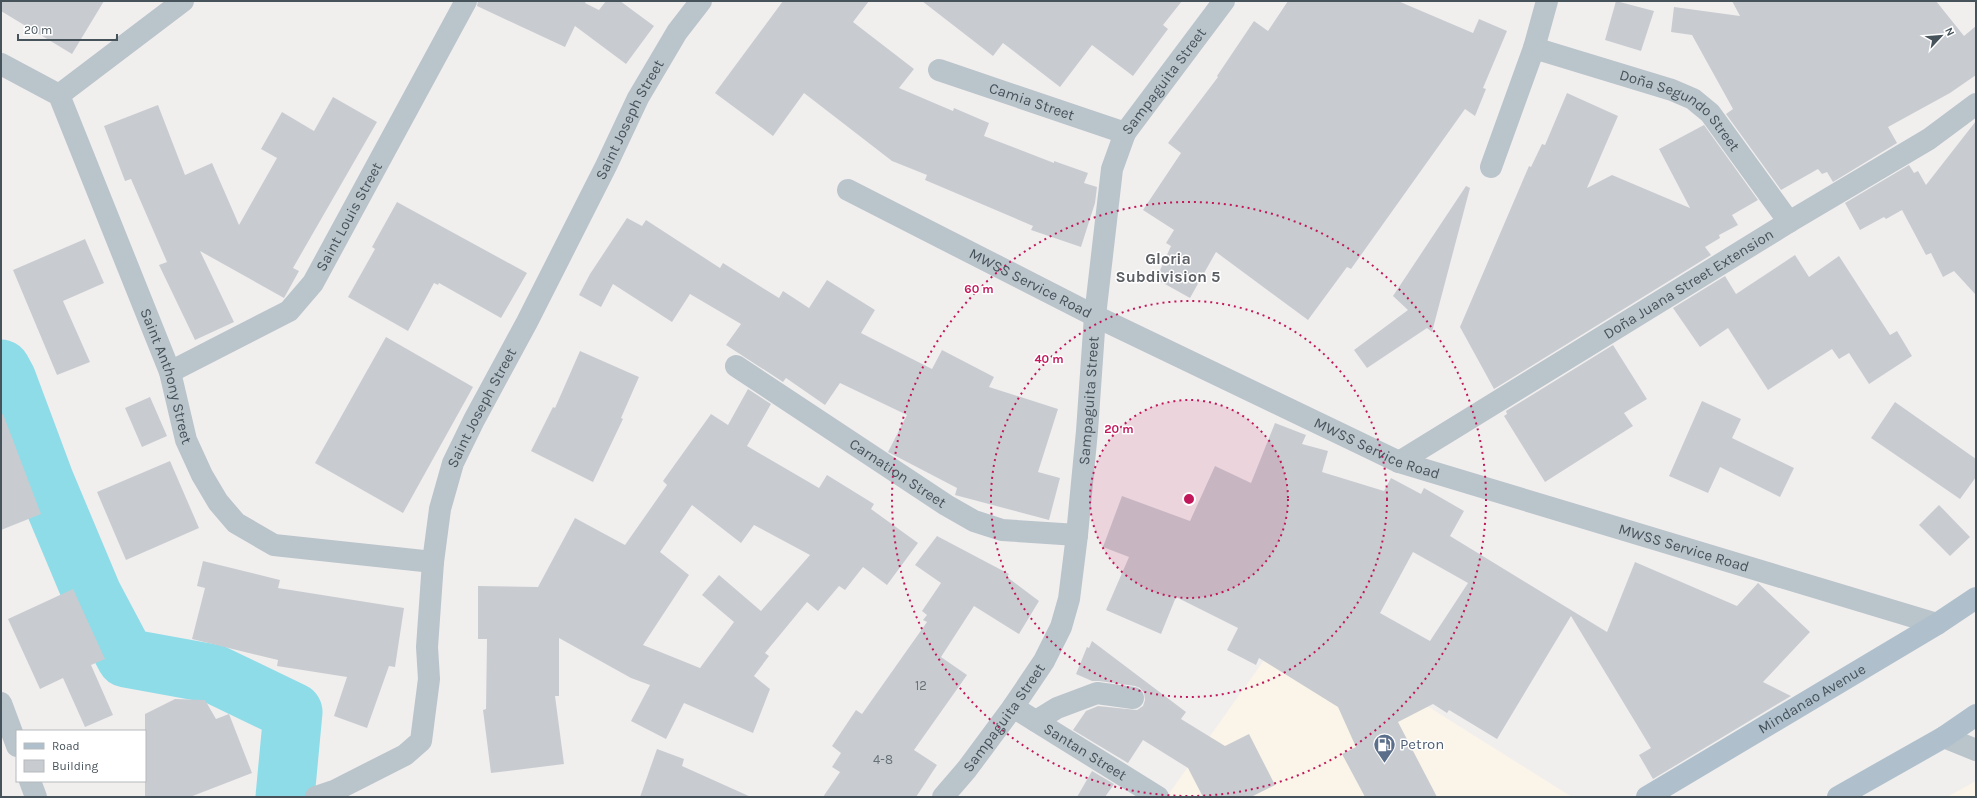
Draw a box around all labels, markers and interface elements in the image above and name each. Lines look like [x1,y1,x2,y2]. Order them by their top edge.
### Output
scale bar [18,16,117,42]
north arrow [1921,16,1961,56]
text: 20 m [24,23,52,37]
street label: Sampaguita Street [1118,24,1210,138]
text: N [1942,25,1957,38]
street label: Saint Joseph Street [592,56,668,183]
street label: Doña Segundo Street [1617,66,1744,155]
street label: Camia Street [987,79,1077,124]
street label: Saint Louis Street [312,159,386,274]
street label: Doña Juana Street Extension [1600,225,1777,343]
street label: MWSS Service Road [966,244,1095,322]
district label: Gloria Subdivision 5 [1116,249,1220,286]
text: 60 m [964,282,994,296]
street label: Saint Anthony Street [136,306,196,447]
street label: Sampaguita Street [1075,335,1103,466]
street label: Saint Joseph Street [443,345,520,471]
text: 40 m [1034,352,1064,366]
street label: MWSS Service Road [1311,413,1442,483]
text: 20 m [1104,422,1134,436]
street label: Carnation Street [846,435,950,512]
centre of rings [1182,492,1196,506]
street label: MWSS Service Road [1616,520,1751,576]
street label: Sampaguita Street [959,660,1049,776]
street label: Mindanao Avenue [1755,660,1869,738]
house number: 12 [915,678,927,693]
street label: Santan Street [1040,719,1130,784]
legend [16,730,146,782]
fuel station icon: Petron [1371,731,1397,764]
place label: Petron [1400,735,1444,753]
text: Road [52,739,80,753]
house number: 4-8 [873,752,893,767]
text: Building [52,759,99,773]

